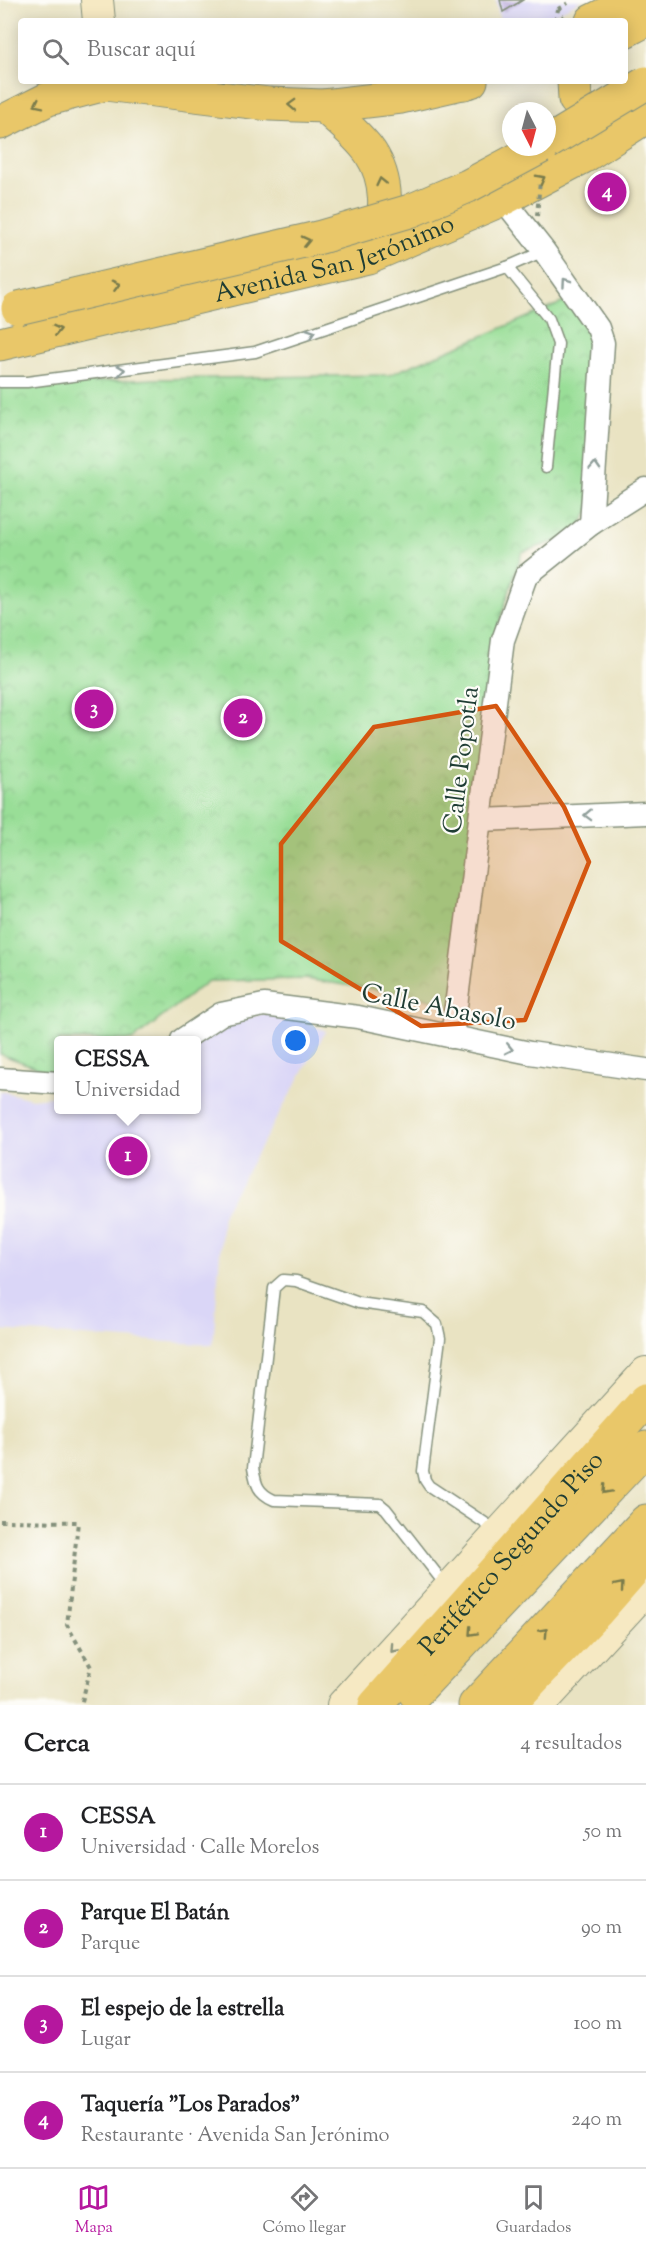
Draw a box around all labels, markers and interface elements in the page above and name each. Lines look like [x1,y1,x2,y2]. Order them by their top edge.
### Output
search box [18,18,628,84]
icon: search [39,35,72,68]
text: Buscar aquí [87,35,196,67]
one-way arrow [33,97,44,108]
one-way arrow [287,99,296,111]
north arrow [502,102,556,156]
pin: 4 [588,170,626,214]
one-way arrow [535,175,546,186]
one-way arrow [376,177,389,187]
street label: Avenida San Jerónimo [210,206,461,314]
one-way arrow [300,235,310,248]
one-way arrow [562,278,573,289]
one-way arrow [110,279,120,292]
one-way arrow [52,325,62,338]
one-way arrow [305,328,316,341]
one-way arrow [116,364,125,376]
one-way arrow [588,461,601,470]
street label: Calle Popotla [435,684,490,836]
pin: 3 [74,686,113,732]
pin: 2 [224,696,262,740]
one-way arrow [583,809,592,822]
street label: Calle Abasolo [358,975,519,1042]
your location [281,1026,310,1055]
popup [54,1036,201,1114]
one-way arrow [504,1042,514,1055]
text: CESSA [75,1045,149,1077]
text: Universidad [75,1077,180,1106]
pin: 1 [108,1134,148,1178]
street label: Periférico Segundo Piso [411,1444,613,1665]
one-way arrow [602,1484,613,1494]
one-way arrow [613,1582,624,1592]
one-way arrow [468,1626,479,1636]
one-way arrow [537,1628,548,1639]
one-way arrow [391,1642,402,1653]
text: Cerca [24,1726,90,1763]
text: 4 resultados [520,1730,622,1759]
text: CESSA [81,1802,156,1834]
text: 1 [40,1818,47,1847]
text: 50 m [584,1818,622,1847]
text: Universidad · Calle Morelos [81,1834,319,1863]
text: Parque El Batán [81,1898,229,1930]
text: 2 [39,1914,48,1943]
text: 90 m [581,1914,622,1943]
text: Parque [81,1930,140,1959]
text: El espejo de la estrella [81,1994,285,2026]
text: 3 [39,2010,48,2039]
text: 100 m [573,2010,622,2039]
text: Lugar [81,2026,131,2055]
text: Taquería "Los Parados" [81,2090,300,2122]
text: 4 [38,2106,49,2135]
text: 240 m [571,2106,622,2135]
text: Restaurante · Avenida San Jerónimo [81,2122,389,2151]
tab: Mapa [75,2181,113,2240]
tab: Cómo llegar [262,2181,346,2240]
tab: Guardados [496,2181,571,2240]

